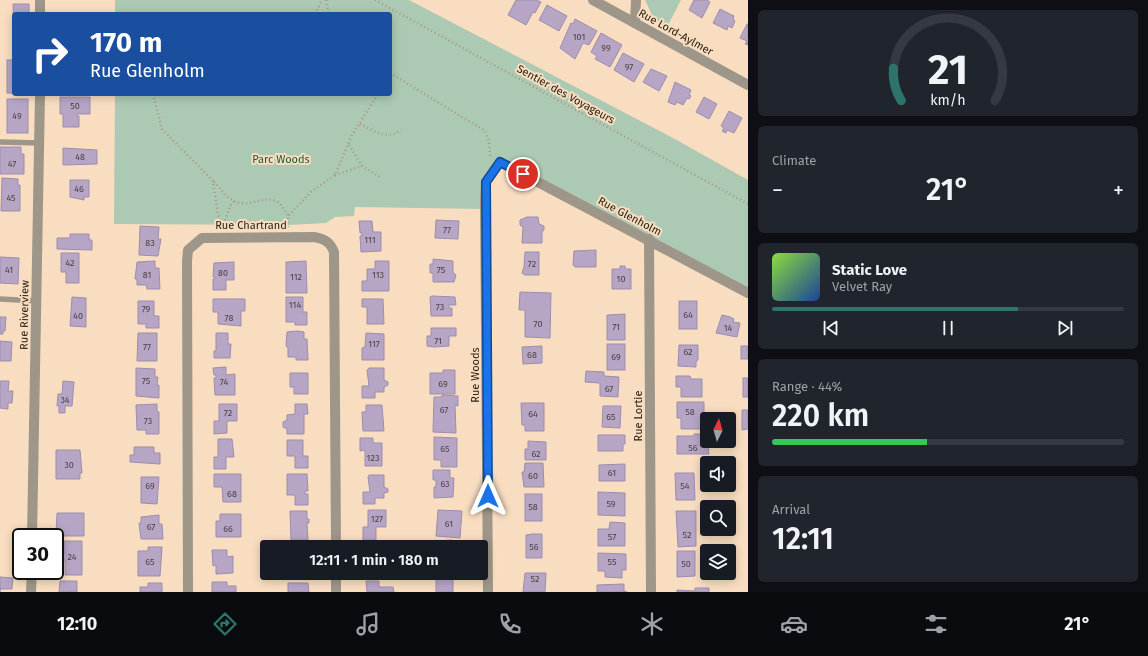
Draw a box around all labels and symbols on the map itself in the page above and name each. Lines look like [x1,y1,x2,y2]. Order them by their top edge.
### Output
street label: Rue Lord-Aylmer [636,7,716,59]
house number: 101 [573,32,585,42]
house number: 99 [601,43,611,53]
street label: Sentier des Voyageurs [515,62,617,127]
house number: 97 [625,62,633,72]
house number: 50 [70,101,80,111]
house number: 49 [12,111,22,121]
house number: 48 [75,152,85,162]
park label: Parc Woods [252,153,310,166]
pin [506,157,540,191]
house number: 47 [8,159,16,169]
house number: 46 [74,184,84,194]
house number: 45 [6,193,16,203]
street label: Rue Glenholm [596,194,664,239]
street label: Rue Chartrand [215,219,287,232]
house number: 77 [443,225,451,235]
house number: 111 [364,235,376,245]
house number: 83 [145,238,155,248]
house number: 42 [65,258,75,268]
house number: 72 [528,259,536,269]
house number: 41 [5,265,13,275]
house number: 75 [437,265,446,275]
house number: 80 [218,268,228,278]
house number: 81 [143,270,151,280]
house number: 113 [372,270,384,280]
house number: 112 [290,272,302,282]
house number: 10 [617,274,625,284]
street label: Rue Riverview [17,280,32,350]
house number: 114 [289,300,301,310]
house number: 73 [436,302,444,312]
house number: 79 [142,304,151,314]
house number: 64 [683,310,693,320]
house number: 40 [73,311,83,321]
house number: 78 [225,313,233,323]
house number: 70 [534,319,542,329]
house number: 71 [612,322,620,332]
house number: 14 [724,323,733,333]
house number: 71 [434,336,442,346]
house number: 117 [368,339,380,349]
house number: 77 [143,342,151,352]
street label: Rue Woods [469,347,482,403]
house number: 62 [683,347,693,357]
house number: 68 [527,350,537,360]
house number: 69 [611,352,621,362]
house number: 75 [142,376,151,386]
house number: 74 [220,377,228,387]
house number: 69 [438,379,448,389]
house number: 67 [605,384,613,394]
street label: Rue Lortie [632,391,645,441]
house number: 34 [60,395,70,405]
house number: 67 [440,405,448,415]
house number: 58 [685,407,695,417]
house number: 72 [224,408,232,418]
house number: 64 [528,409,538,419]
house number: 65 [606,412,616,422]
north arrow [700,412,736,448]
house number: 73 [144,416,152,426]
house number: 56 [688,443,698,453]
house number: 65 [440,444,450,454]
house number: 62 [531,449,541,459]
house number: 123 [367,453,379,463]
house number: 30 [64,460,74,470]
house number: 61 [608,468,616,478]
house number: 60 [528,471,538,481]
position arrow [467,475,509,517]
house number: 63 [440,479,450,489]
house number: 69 [145,481,155,491]
house number: 54 [680,481,690,491]
house number: 68 [227,489,237,499]
house number: 59 [606,499,616,509]
house number: 58 [528,502,538,512]
house number: 127 [371,514,383,524]
house number: 61 [445,519,453,529]
house number: 67 [147,522,155,532]
house number: 66 [223,524,233,534]
speed limit sign: 30 [12,528,64,580]
house number: 52 [683,530,691,540]
house number: 57 [608,532,616,542]
house number: 56 [529,542,539,552]
house number: 24 [67,552,77,562]
house number: 65 [145,557,155,567]
house number: 55 [608,557,617,567]
house number: 50 [681,559,691,569]
house number: 52 [531,574,539,584]

